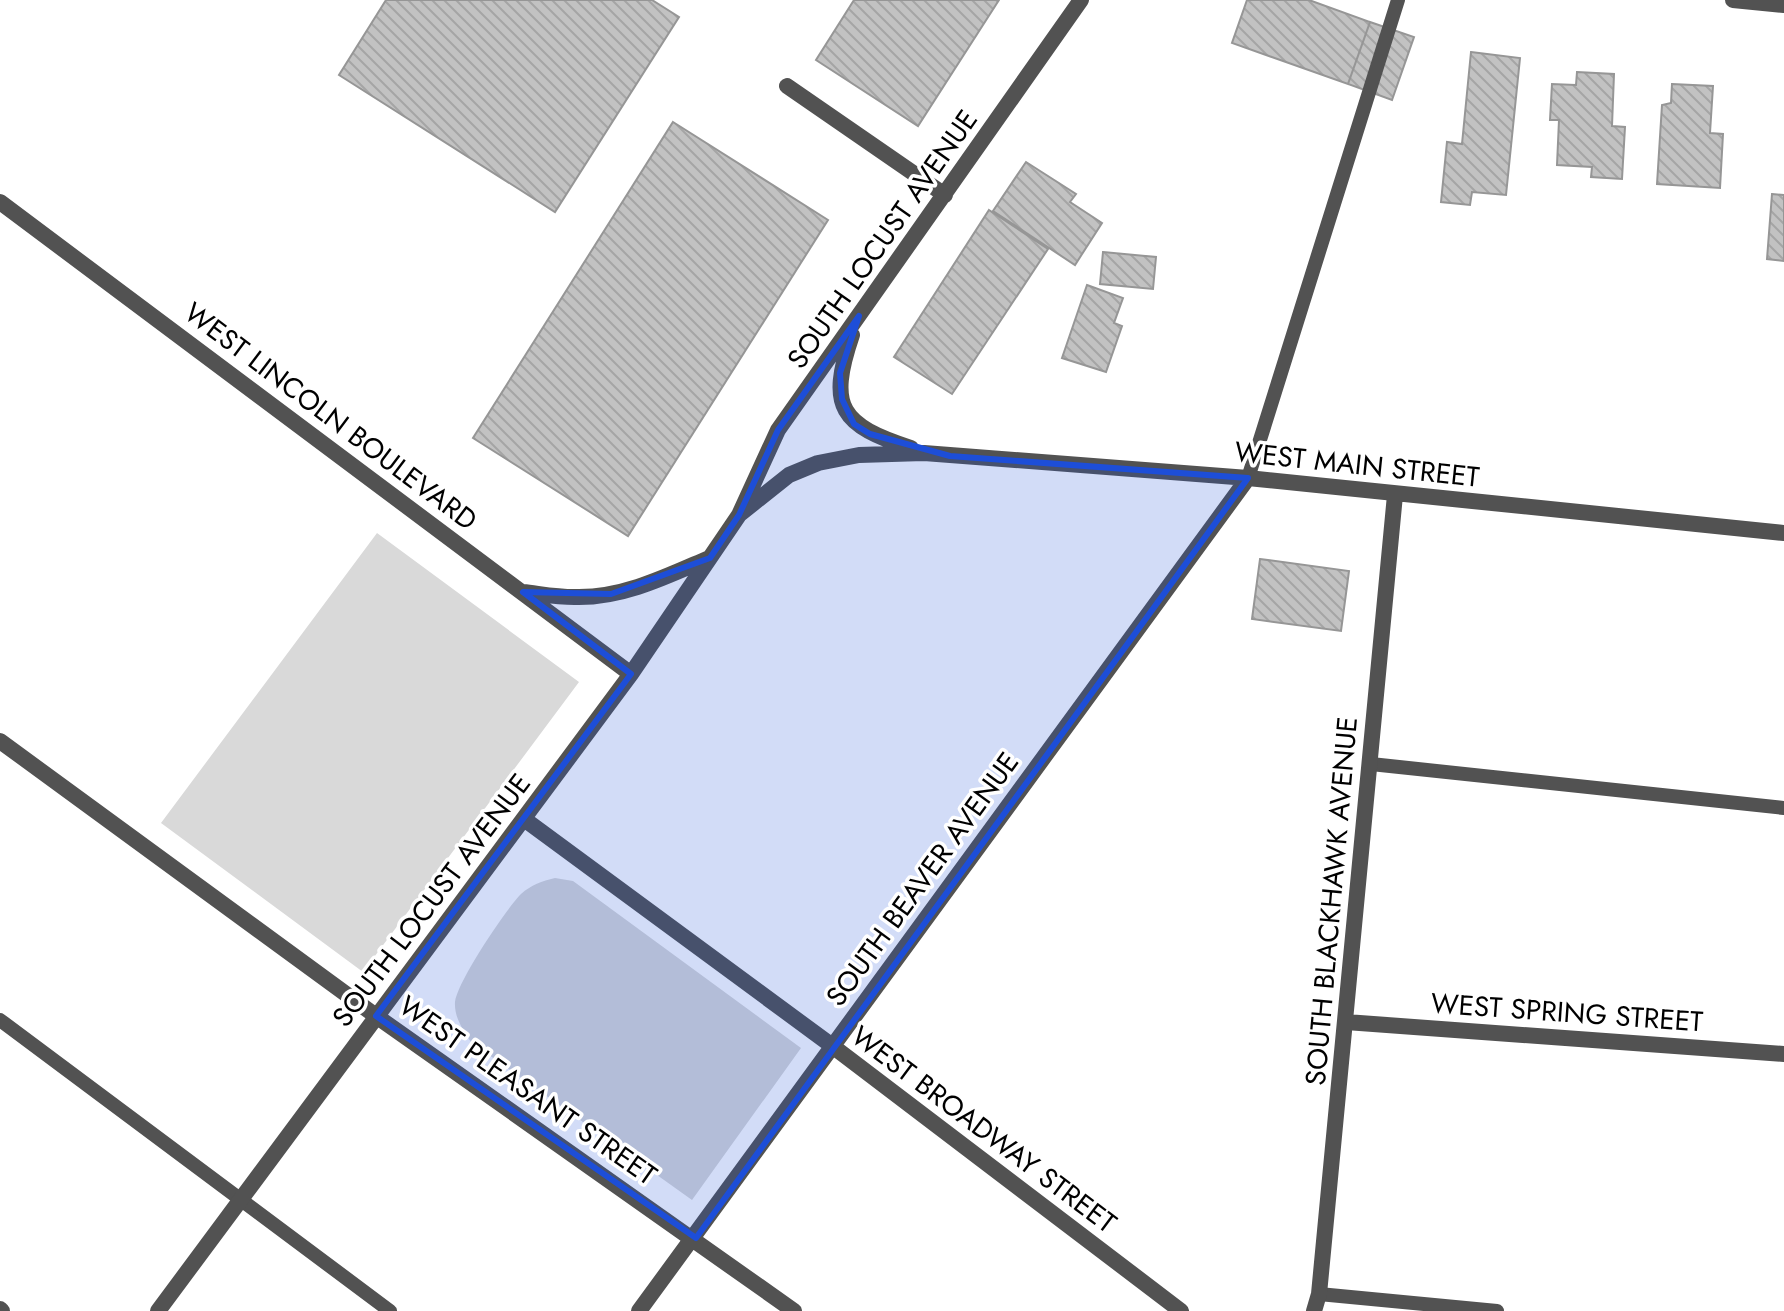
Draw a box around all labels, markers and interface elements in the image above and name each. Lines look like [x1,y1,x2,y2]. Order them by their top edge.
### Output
street label: SOUTH LOCUST AVENUE [777,101,988,377]
street label: WEST LINCOLN BOULEVARD [176,293,486,540]
street label: WEST MAIN STREET [1233,431,1481,498]
street label: SOUTH BLACKHAWK AVENUE [1295,715,1368,1087]
street label: SOUTH BEAVER AVENUE [816,744,1029,1015]
street label: SOUTH LOCUST AVENUE [322,765,540,1036]
street label: WEST SPRING STREET [1429,983,1704,1042]
street label: WEST PLEASANT STREET [390,986,665,1195]
street label: WEST BROADWAY STREET [843,1016,1125,1243]

